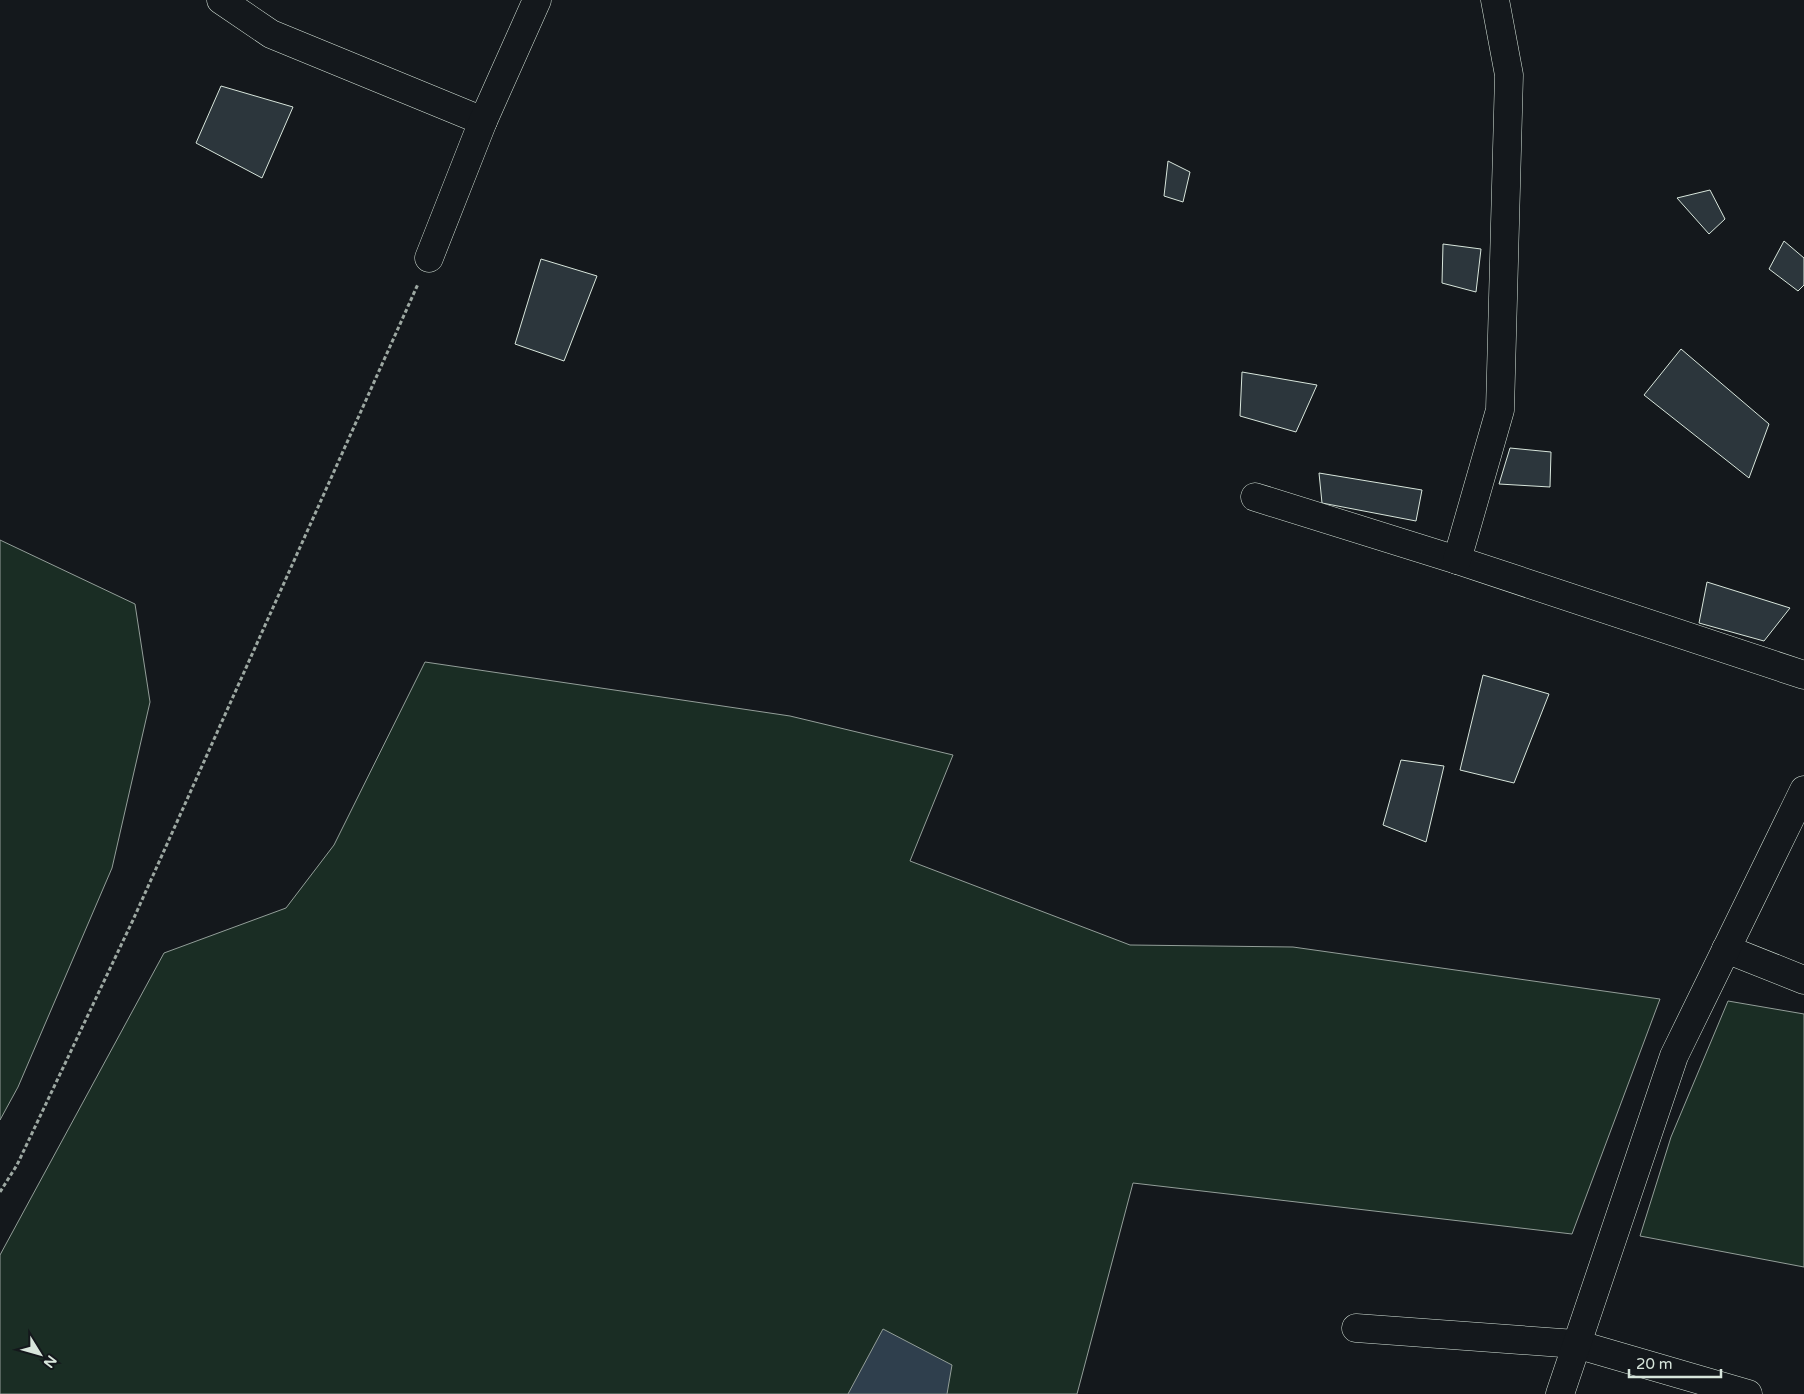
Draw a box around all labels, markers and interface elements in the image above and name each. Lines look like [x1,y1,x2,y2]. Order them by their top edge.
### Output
north arrow [15,1329,65,1379]
scale bar [1629,1346,1722,1378]
text: N [40,1352,60,1371]
text: 20 m [1636,1355,1673,1373]

